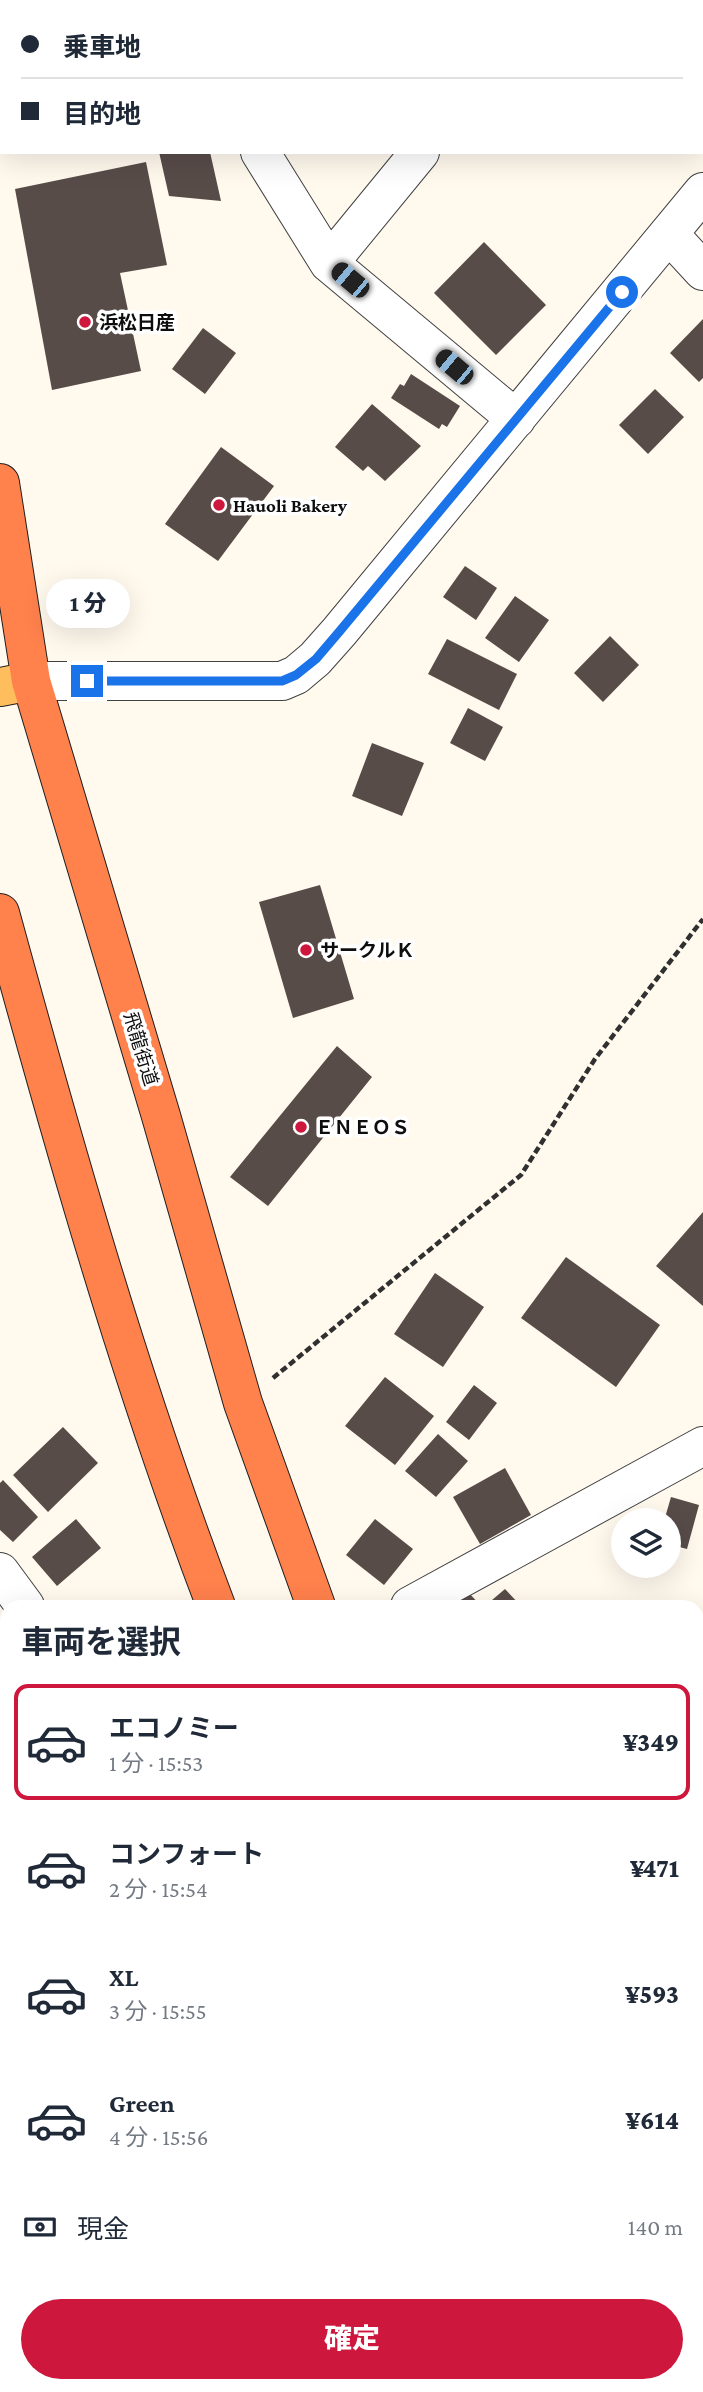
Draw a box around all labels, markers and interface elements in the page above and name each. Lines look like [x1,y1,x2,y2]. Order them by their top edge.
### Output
text: 乗車地 [63,33,141,62]
text: 目的地 [63,100,141,129]
car [328,258,373,302]
route start [606,276,638,308]
place label: 浜松日産 [99,312,175,333]
marker: 浜松日産 [77,314,93,330]
car [432,345,477,389]
place label: Hauoli Bakery [233,495,348,516]
marker: Hauoli Bakery [211,497,227,513]
callout: 1 分 [45,580,129,628]
text: 1 分 [70,590,106,616]
route end [71,665,103,697]
place label: サークルＫ [320,940,414,961]
marker: サークルＫ [298,942,314,958]
street label: 飛龍街道 [120,1010,162,1088]
place label: ＥＮＥＯＳ [315,1117,410,1138]
marker: ＥＮＥＯＳ [293,1119,309,1135]
map controls [611,1508,681,1578]
button: layers [611,1508,681,1578]
text: 車両を選択 [21,1624,181,1660]
icon: car [25,1711,88,1774]
text: エコノミー [109,1714,239,1743]
text: ¥349 [623,1728,679,1757]
text: 1 分 · 15:53 [109,1750,203,1776]
icon: car [25,1837,88,1900]
text: コンフォート [109,1840,264,1869]
text: ¥471 [630,1854,679,1883]
text: 2 分 · 15:54 [109,1876,208,1902]
icon: car [25,1963,88,2026]
text: XL [109,1963,138,1992]
text: ¥593 [625,1980,679,2009]
text: 3 分 · 15:55 [109,1998,207,2024]
icon: car [25,2089,88,2152]
text: Green [109,2089,175,2118]
text: ¥614 [625,2106,679,2135]
text: 4 分 · 15:56 [109,2124,208,2150]
icon: cash [21,2208,59,2246]
text: 140 m [628,2214,683,2240]
text: 現金 [77,2215,129,2244]
button: 確定 [21,2299,683,2379]

